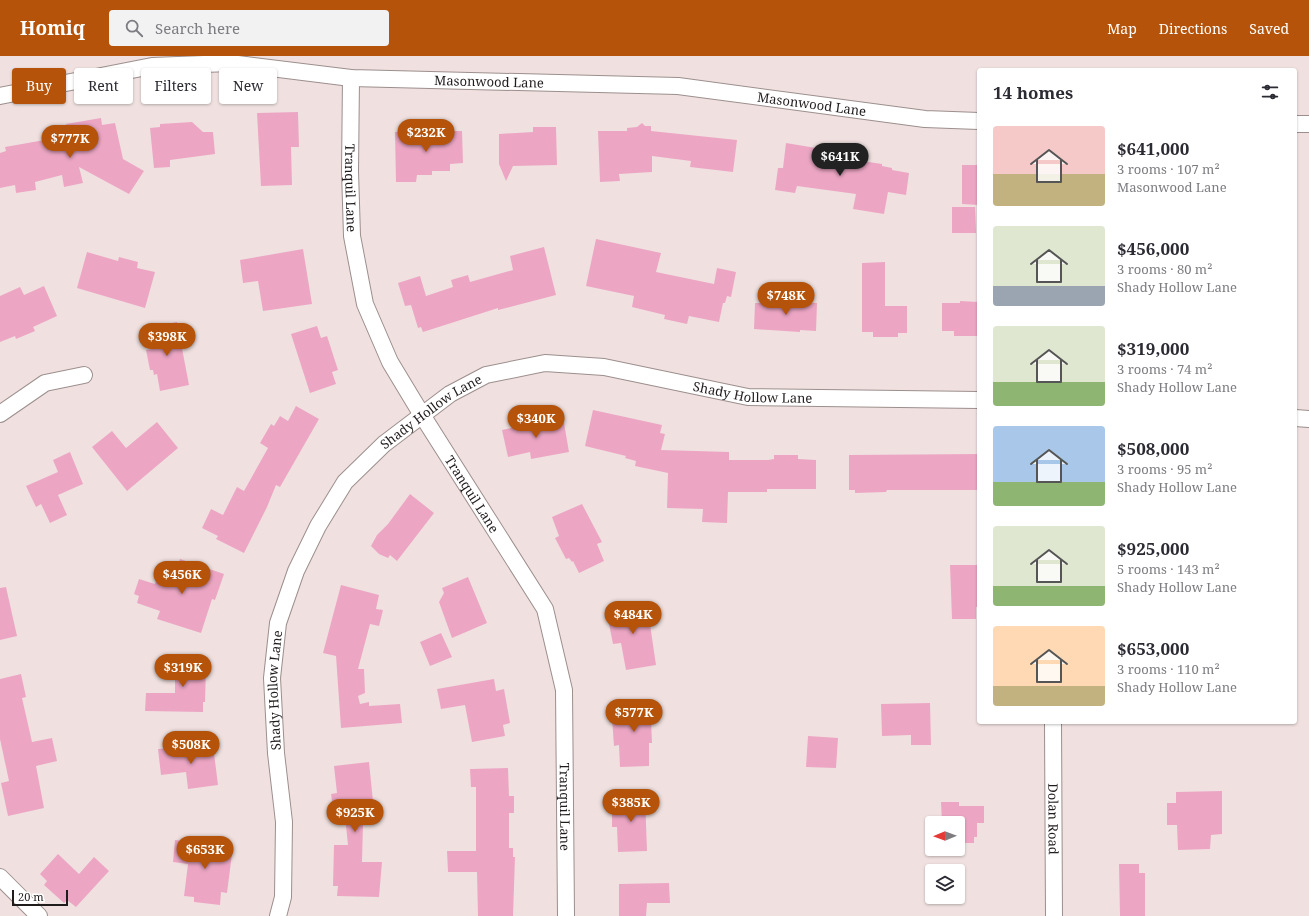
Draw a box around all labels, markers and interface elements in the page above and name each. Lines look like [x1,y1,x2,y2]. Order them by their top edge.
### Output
search box [109,10,389,46]
text: Homiq [20,15,85,41]
icon: search [123,17,145,39]
text: Search here [155,18,240,38]
text: Map [1107,19,1137,38]
text: Directions [1159,19,1227,38]
text: Saved [1249,19,1289,38]
chip: Buy [12,68,66,104]
chip: Rent [74,68,133,104]
chip: Filters [141,68,211,104]
chip: New [219,68,277,104]
street label: Masonwood Lane [434,71,544,92]
text: 14 homes [993,81,1073,104]
icon: filters [1259,81,1281,103]
street label: Masonwood Lane [756,88,867,120]
pin: $232K [398,119,454,153]
text: $232K [407,123,445,141]
pin: $777K [42,125,98,159]
text: $777K [51,129,89,147]
text: $641,000 [1117,137,1189,160]
icon: home [1025,142,1073,190]
pin: $641K [812,143,868,177]
street label: Tranquil Lane [341,144,361,232]
text: $641K [821,147,859,165]
text: 3 rooms · 107 m² [1117,160,1220,178]
text: Masonwood Lane [1117,178,1227,196]
text: $456,000 [1117,237,1189,260]
icon: home [1025,242,1073,290]
text: 3 rooms · 80 m² [1117,260,1212,278]
text: Shady Hollow Lane [1117,278,1237,296]
pin: $748K [758,282,814,316]
text: $748K [767,286,805,304]
pin: $398K [139,323,195,357]
text: $398K [148,327,186,345]
text: $319,000 [1117,337,1189,360]
icon: home [1025,342,1073,390]
text: 3 rooms · 74 m² [1117,360,1212,378]
street label: Shady Hollow Lane [376,370,485,453]
street label: Shady Hollow Lane [692,377,813,407]
text: Shady Hollow Lane [1117,378,1237,396]
pin: $340K [508,405,564,439]
text: $340K [517,409,555,427]
text: $508,000 [1117,437,1189,460]
icon: home [1025,442,1073,490]
street label: Tranquil Lane [441,452,503,536]
text: 3 rooms · 95 m² [1117,460,1212,478]
text: Shady Hollow Lane [1117,478,1237,496]
text: $925,000 [1117,537,1189,560]
icon: home [1025,542,1073,590]
text: 5 rooms · 143 m² [1117,560,1220,578]
pin: $456K [154,561,210,595]
text: $456K [163,565,201,583]
text: Shady Hollow Lane [1117,578,1237,596]
pin: $484K [605,601,661,635]
text: $484K [614,605,652,623]
street label: Shady Hollow Lane [263,629,286,751]
text: $653,000 [1117,637,1189,660]
icon: home [1025,642,1073,690]
pin: $319K [155,654,211,688]
text: $319K [164,658,202,676]
text: 3 rooms · 110 m² [1117,660,1220,678]
text: Shady Hollow Lane [1117,678,1237,696]
pin: $577K [606,699,662,733]
text: $577K [615,703,653,721]
pin: $508K [163,731,219,765]
text: $508K [172,735,210,753]
street label: Tranquil Lane [556,763,574,851]
street label: Dolan Road [1044,783,1063,855]
pin: $385K [603,789,659,823]
text: $385K [612,793,650,811]
pin: $925K [327,799,383,833]
text: $925K [336,803,374,821]
north arrow [925,816,965,856]
map controls [925,816,965,904]
pin: $653K [177,836,233,870]
text: $653K [186,840,224,858]
button: layers [925,864,965,904]
scale bar [12,888,68,907]
text: 20 m [18,889,44,904]

